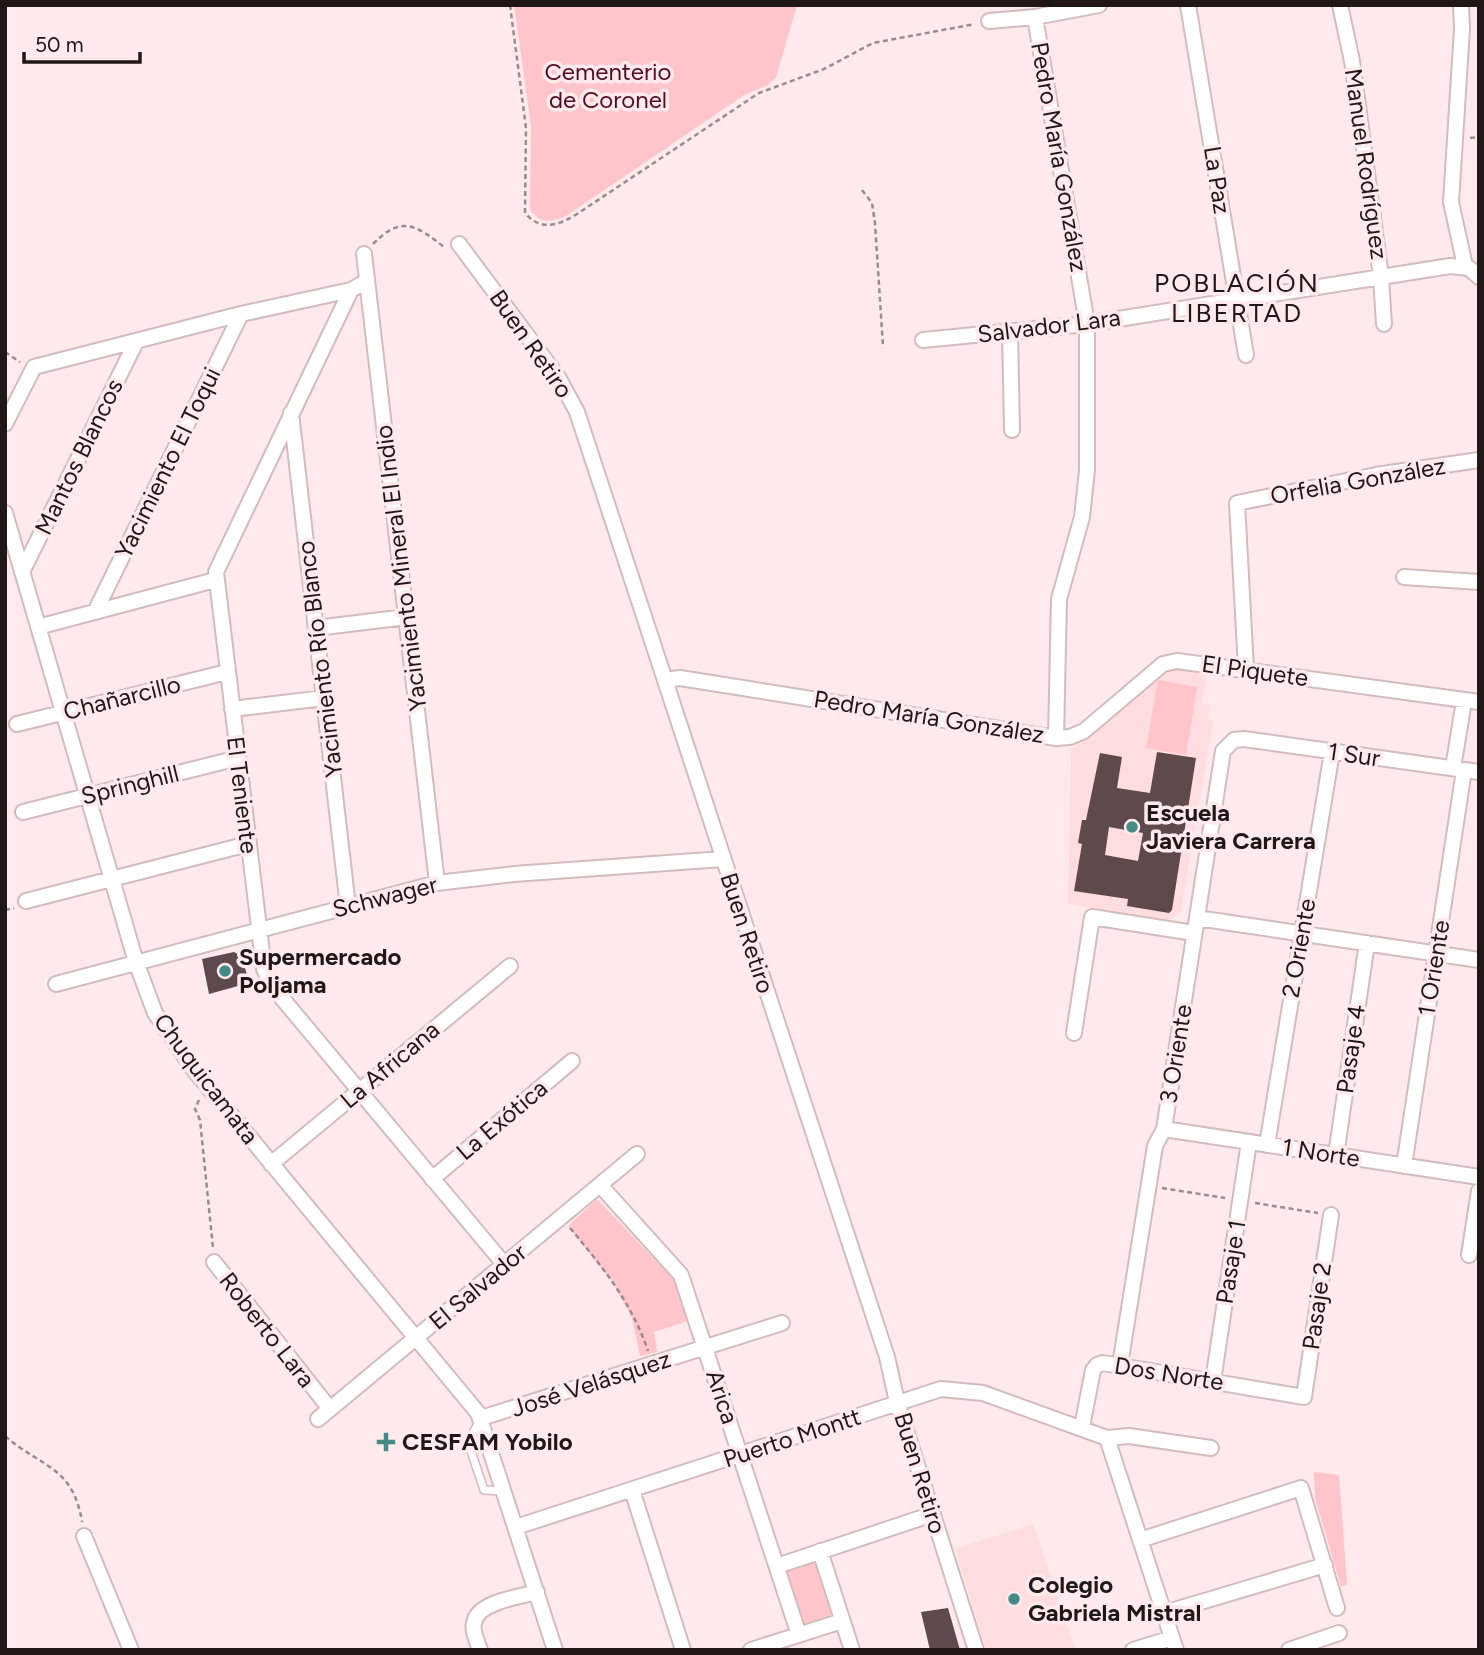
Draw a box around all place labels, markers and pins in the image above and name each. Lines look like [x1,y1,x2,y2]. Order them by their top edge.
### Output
place label: Escuela Javiera Carrera [1146,798,1316,855]
marker: Escuela Javiera Carrera [1124,819,1140,835]
place label: Supermercado Poljama [239,942,402,999]
marker: Supermercado Poljama [217,963,233,979]
place label: CESFAM Yobilo [402,1427,573,1456]
marker: CESFAM Yobilo [376,1432,396,1452]
place label: Colegio Gabriela Mistral [1028,1570,1202,1627]
marker: Colegio Gabriela Mistral [1006,1591,1022,1607]

